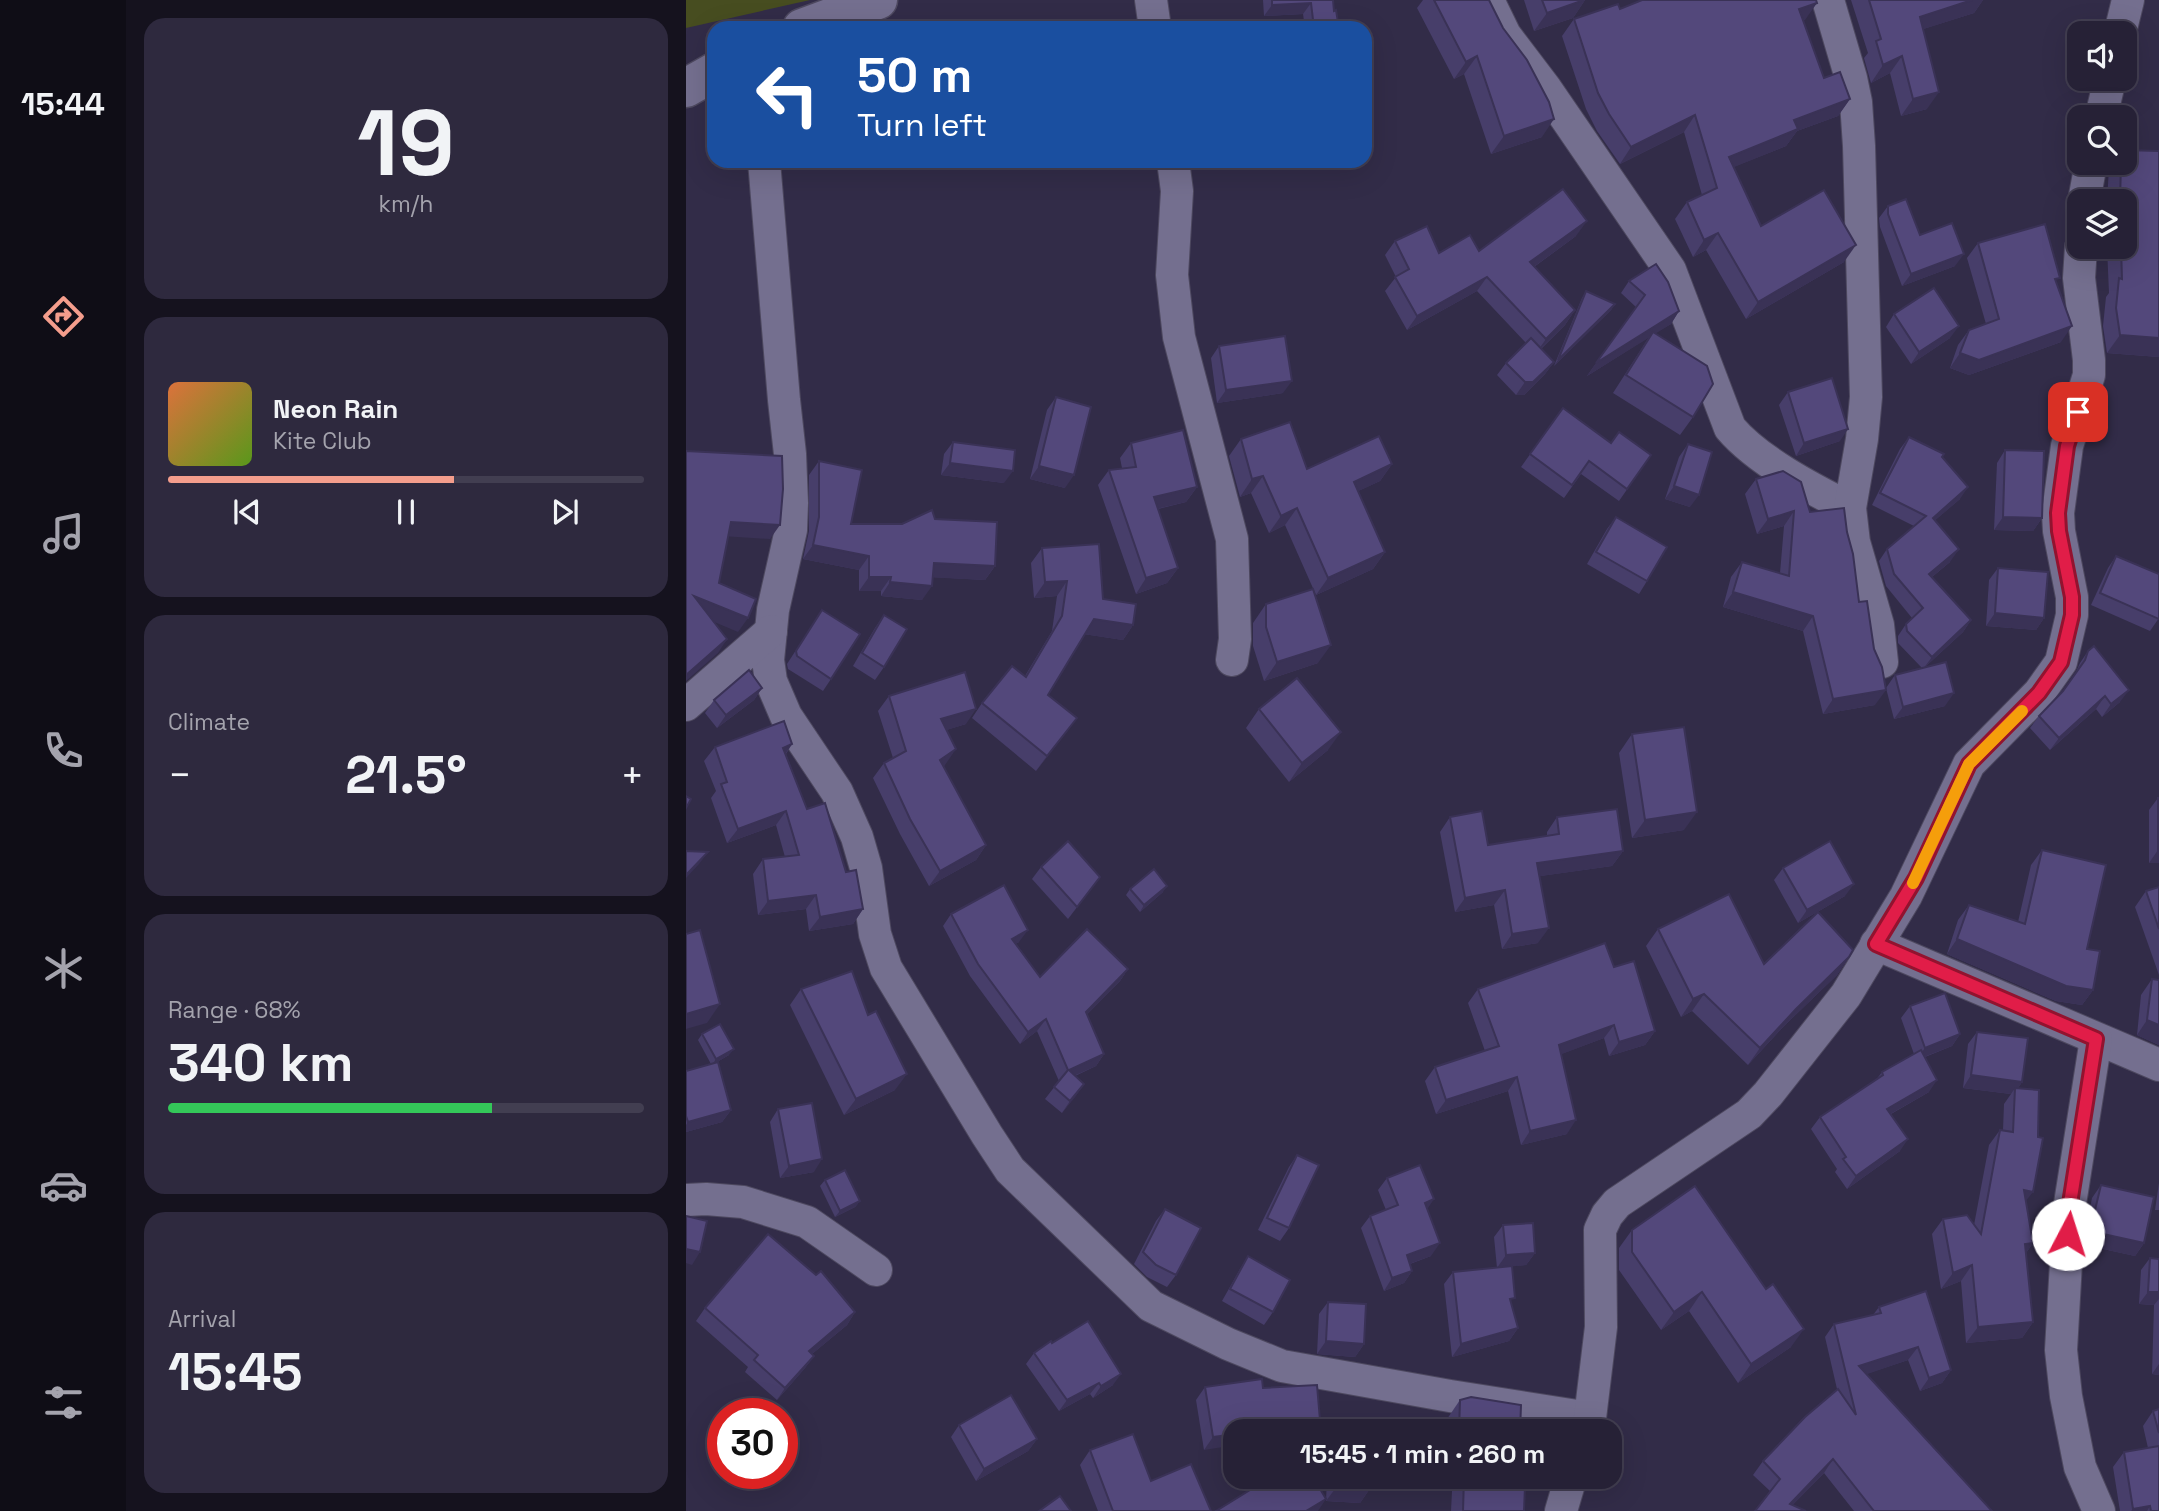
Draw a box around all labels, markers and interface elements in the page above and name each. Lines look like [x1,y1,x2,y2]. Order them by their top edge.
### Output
map controls [2067,21,2137,259]
button: sound [2067,21,2137,91]
text: 50 m [857,44,972,106]
icon: left [742,49,833,140]
text: 15:44 [21,84,105,124]
text: 19 [357,85,455,202]
text: Turn left [857,105,987,145]
button: search [2067,105,2137,175]
text: km/h [379,189,433,219]
button: layers [2067,189,2137,259]
icon: directions [39,292,88,341]
pin [2048,382,2108,442]
text: Neon Rain [273,392,398,426]
icon: arrive [2059,393,2097,431]
text: Kite Club [273,426,372,456]
icon: previous [228,493,266,531]
icon: pause [387,493,425,531]
icon: next [546,493,584,531]
icon: music [39,509,88,558]
text: Climate [168,707,250,737]
icon: phone [39,726,88,775]
text: 21.5° [345,742,467,808]
text: − [168,751,192,799]
text: + [620,751,644,799]
icon: climate [39,944,88,993]
text: Range · 68% [168,995,301,1025]
text: 340 km [168,1030,353,1096]
icon: car [39,1161,88,1210]
position arrow [2031,1197,2105,1271]
text: Arrival [168,1304,236,1334]
text: 15:45 [168,1339,302,1405]
icon: filters [39,1378,88,1427]
speed limit sign: 30 [707,1398,798,1489]
text: 15:45 · 1 min · 260 m [1300,1437,1545,1471]

